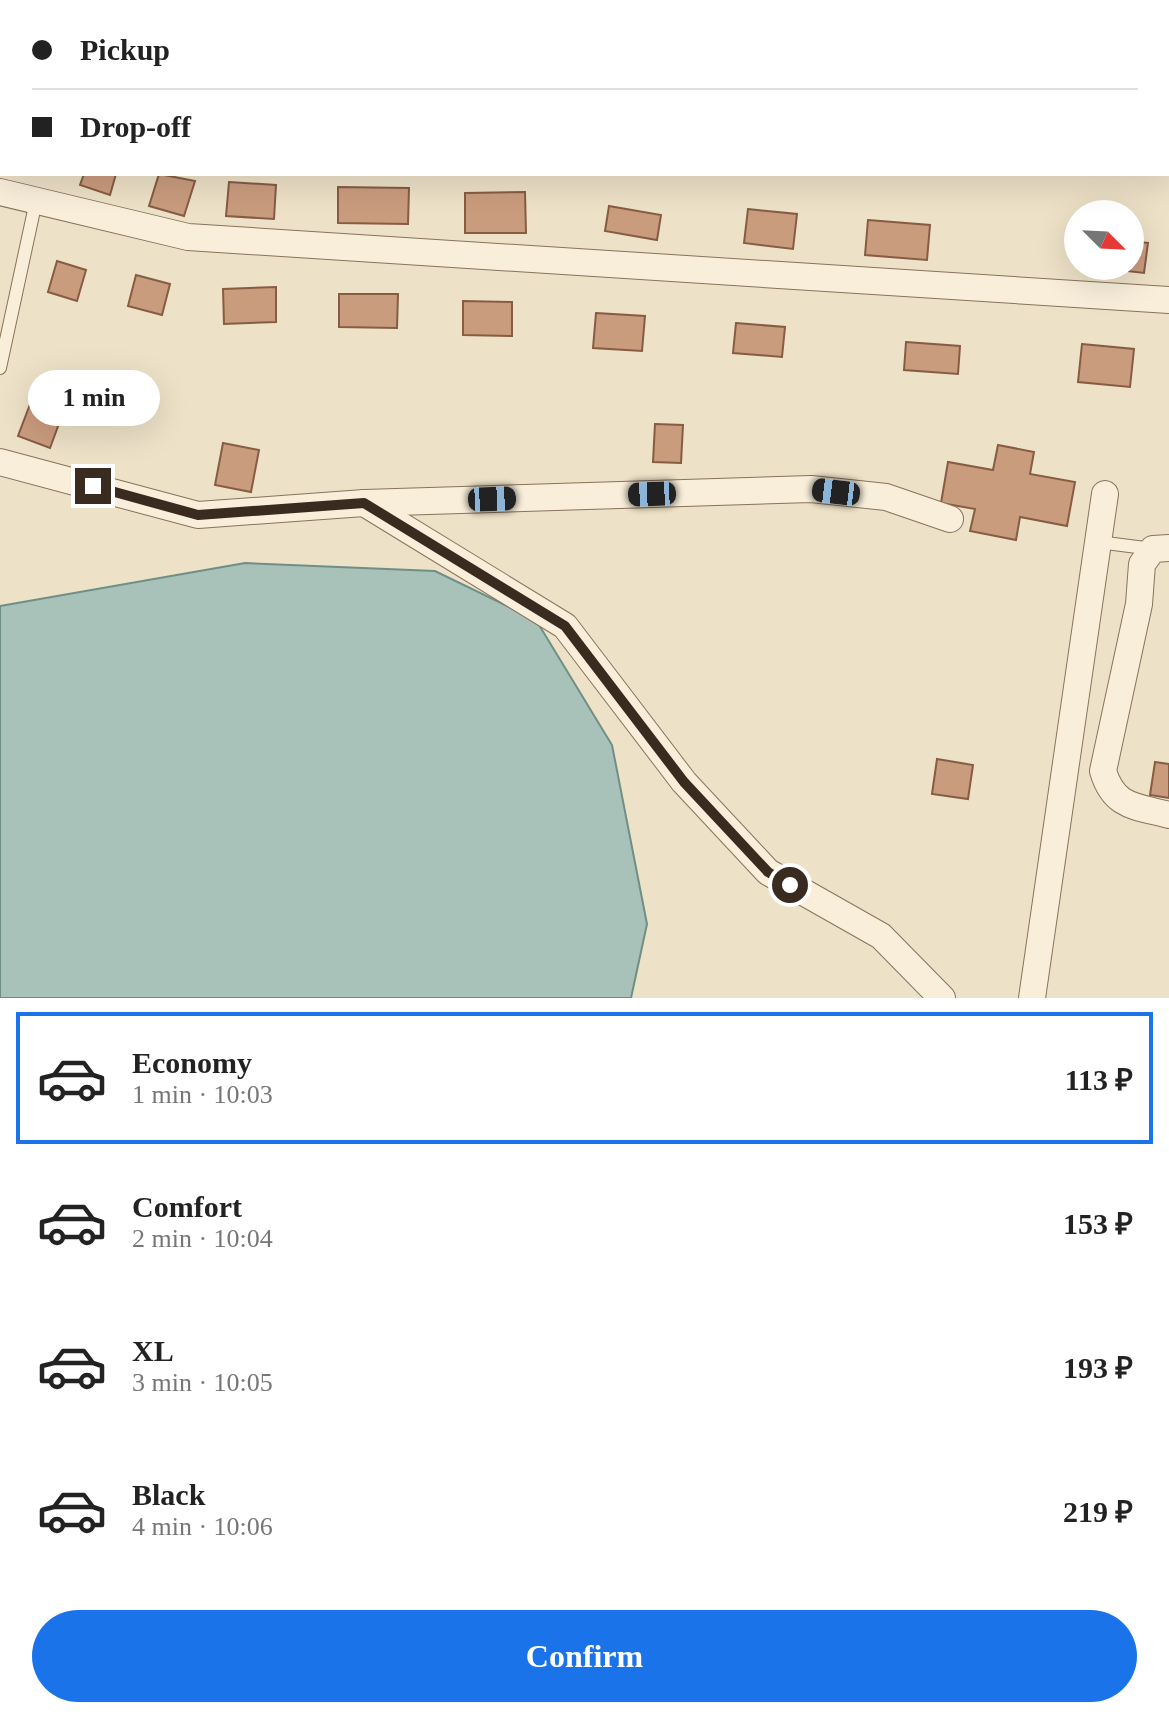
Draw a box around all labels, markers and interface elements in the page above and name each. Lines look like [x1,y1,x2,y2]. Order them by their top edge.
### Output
text: Pickup [80,33,170,66]
text: Drop-off [80,110,191,143]
north arrow [1064,200,1144,280]
map controls [1064,200,1144,280]
callout: 1 min [27,370,159,426]
text: 1 min [63,383,125,412]
route end [75,468,111,504]
car [811,477,861,507]
car [628,481,676,507]
car [468,486,516,512]
route start [772,867,808,903]
icon: car [36,1042,108,1114]
text: Economy [132,1046,252,1079]
text: 113 ₽ [1065,1063,1133,1096]
text: 1 min · 10:03 [132,1080,273,1109]
icon: car [36,1186,108,1258]
text: Comfort [132,1190,242,1223]
text: 153 ₽ [1063,1207,1133,1240]
text: 2 min · 10:04 [132,1224,273,1253]
icon: car [36,1330,108,1402]
text: XL [132,1334,174,1367]
text: 193 ₽ [1063,1351,1133,1384]
text: 3 min · 10:05 [132,1368,273,1397]
icon: car [36,1474,108,1546]
text: Black [132,1478,205,1511]
text: 219 ₽ [1063,1495,1133,1528]
text: 4 min · 10:06 [132,1512,273,1541]
button: Confirm [32,1610,1137,1702]

